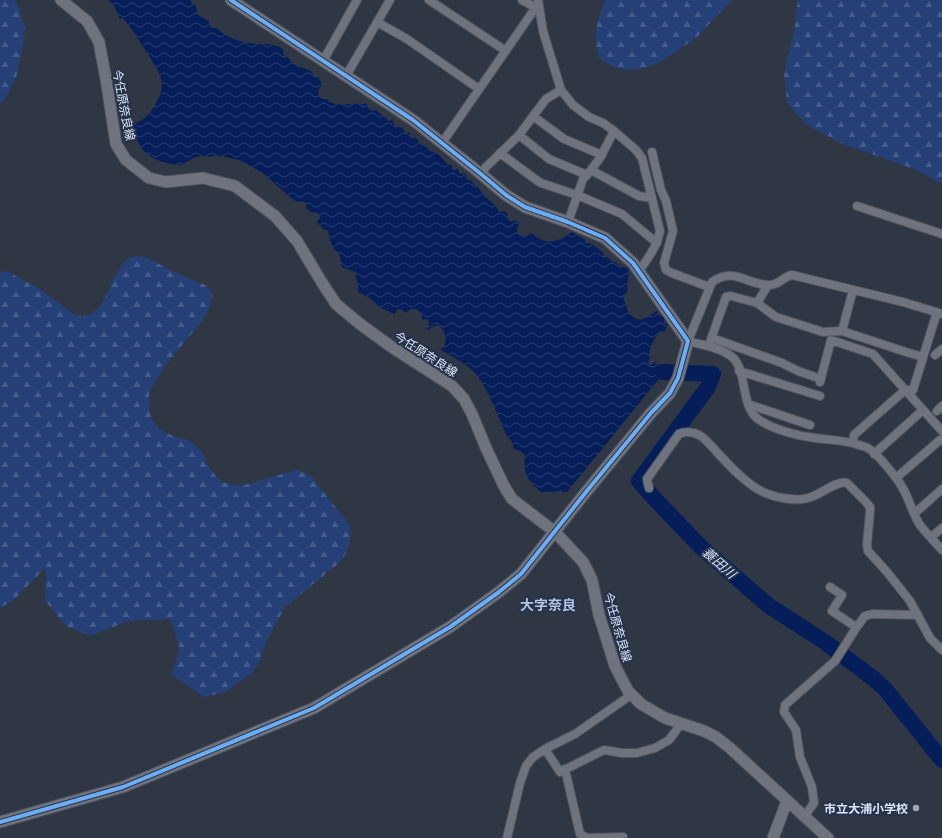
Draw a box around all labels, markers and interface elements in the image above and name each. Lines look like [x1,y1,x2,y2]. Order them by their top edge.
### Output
street label: 今任原奈良線 [110,68,138,142]
street label: 今任原奈良線 [392,328,460,380]
water label: 蓑田川 [699,544,741,584]
street label: 今任原奈良線 [601,590,635,664]
district label: 大字奈良 [520,596,576,614]
place label: 市立大浦小学校 [824,801,908,816]
marker: 市立大浦小学校 [911,803,921,813]

